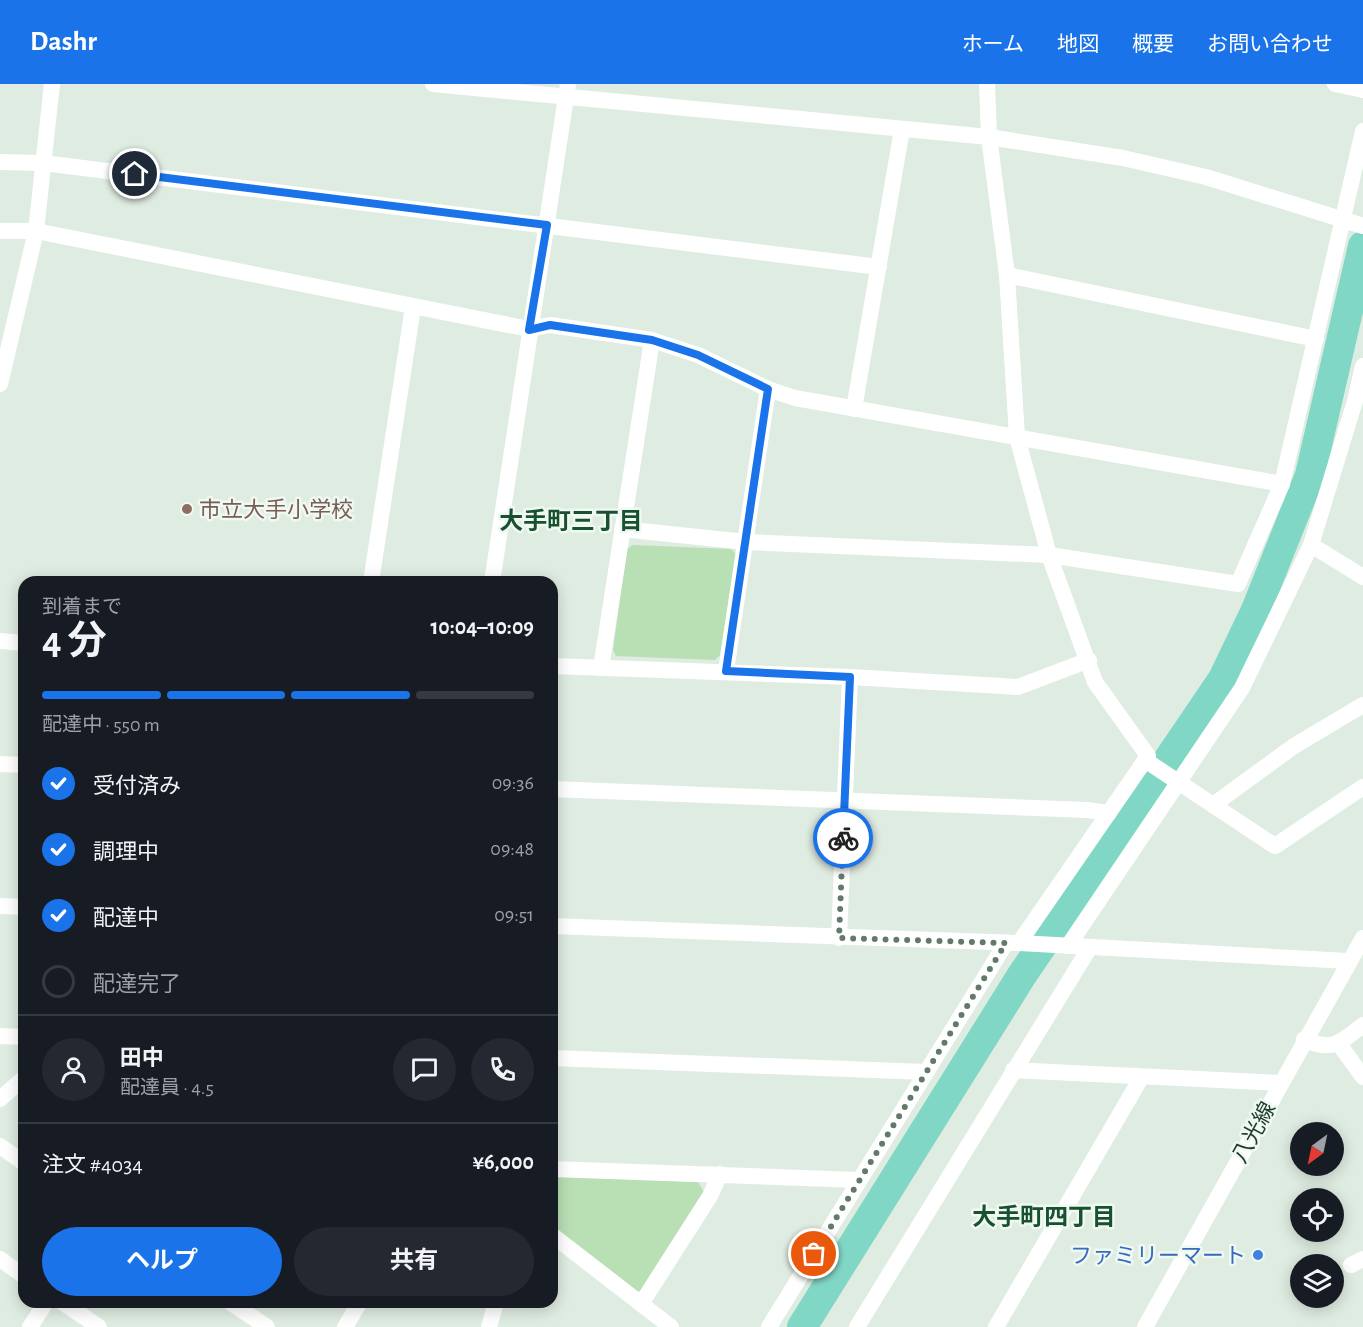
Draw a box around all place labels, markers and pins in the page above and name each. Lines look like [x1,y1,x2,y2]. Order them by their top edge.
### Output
pin [109,148,160,199]
place label: 市立大手小学校 [199,498,353,521]
marker: 市立大手小学校 [180,502,194,516]
pin [788,1228,839,1279]
place label: ファミリーマート [1070,1245,1246,1267]
marker: ファミリーマート [1251,1248,1265,1262]

